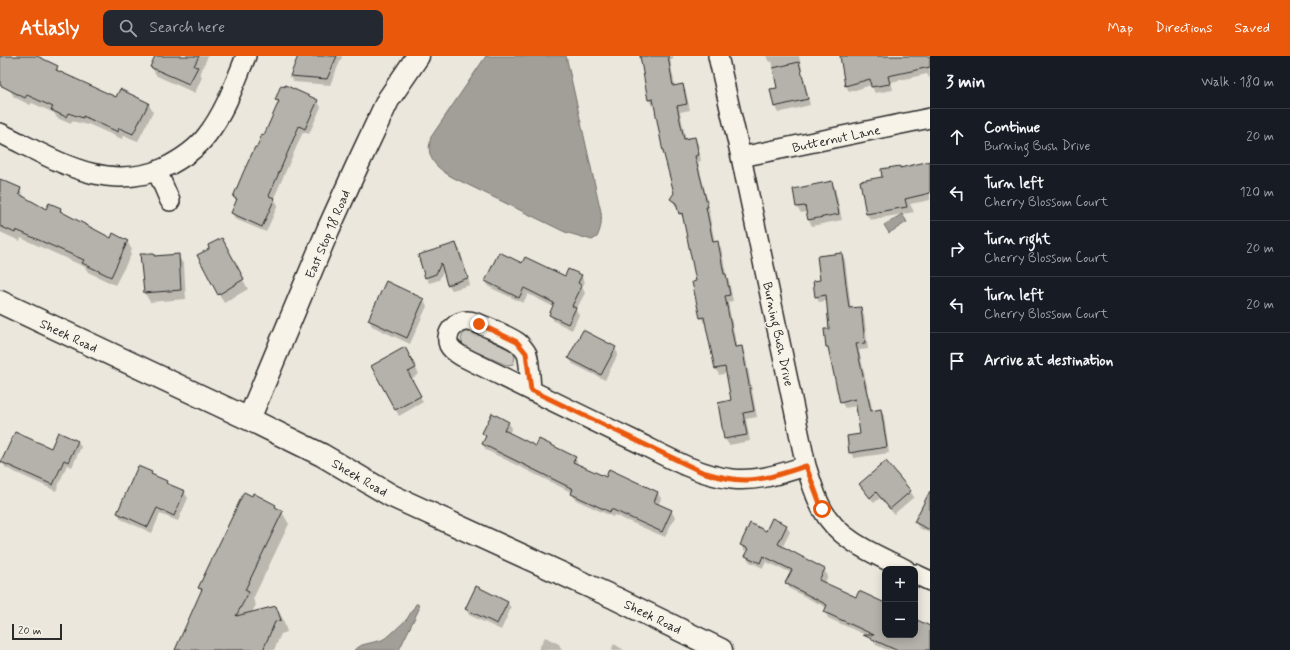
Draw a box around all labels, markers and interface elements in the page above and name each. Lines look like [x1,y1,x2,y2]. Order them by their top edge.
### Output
search box [103,10,383,46]
text: Atlasly [20,16,79,41]
icon: search [117,17,139,39]
text: Search here [149,18,225,38]
text: Map [1107,19,1133,37]
text: Directions [1155,19,1213,37]
text: Saved [1235,19,1270,37]
text: 3 min [946,71,985,93]
text: Walk · 180 m [1201,74,1274,91]
text: Continue [984,118,1040,138]
street label: Butternut Lane [791,122,882,157]
icon: ahead [946,126,968,148]
text: 20 m [1246,128,1274,145]
text: Burning Bush Drive [984,138,1090,155]
text: Turn left [984,174,1044,194]
icon: left [946,182,968,204]
text: 120 m [1240,184,1274,201]
street label: East Stop 18 Road [302,188,355,282]
text: Cherry Blossom Court [984,194,1108,211]
text: Turn right [984,230,1051,250]
icon: right [946,238,968,260]
text: 20 m [1246,240,1274,257]
text: Cherry Blossom Court [984,250,1108,267]
street label: Burning Bush Drive [756,281,797,389]
text: Turn left [984,286,1044,306]
icon: left [946,294,968,316]
text: 20 m [1246,296,1274,313]
text: Cherry Blossom Court [984,306,1108,323]
route end [470,315,488,333]
street label: Sheek Road [37,316,100,357]
icon: arrive [946,350,968,372]
text: Arrive at destination [984,351,1113,371]
street label: Sheek Road [328,455,390,501]
route start [813,500,831,518]
map controls [882,566,918,638]
button: + [882,566,918,602]
street label: Sheek Road [621,596,684,639]
button: − [882,602,918,638]
scale bar [12,622,62,641]
text: 20 m [18,624,41,638]

